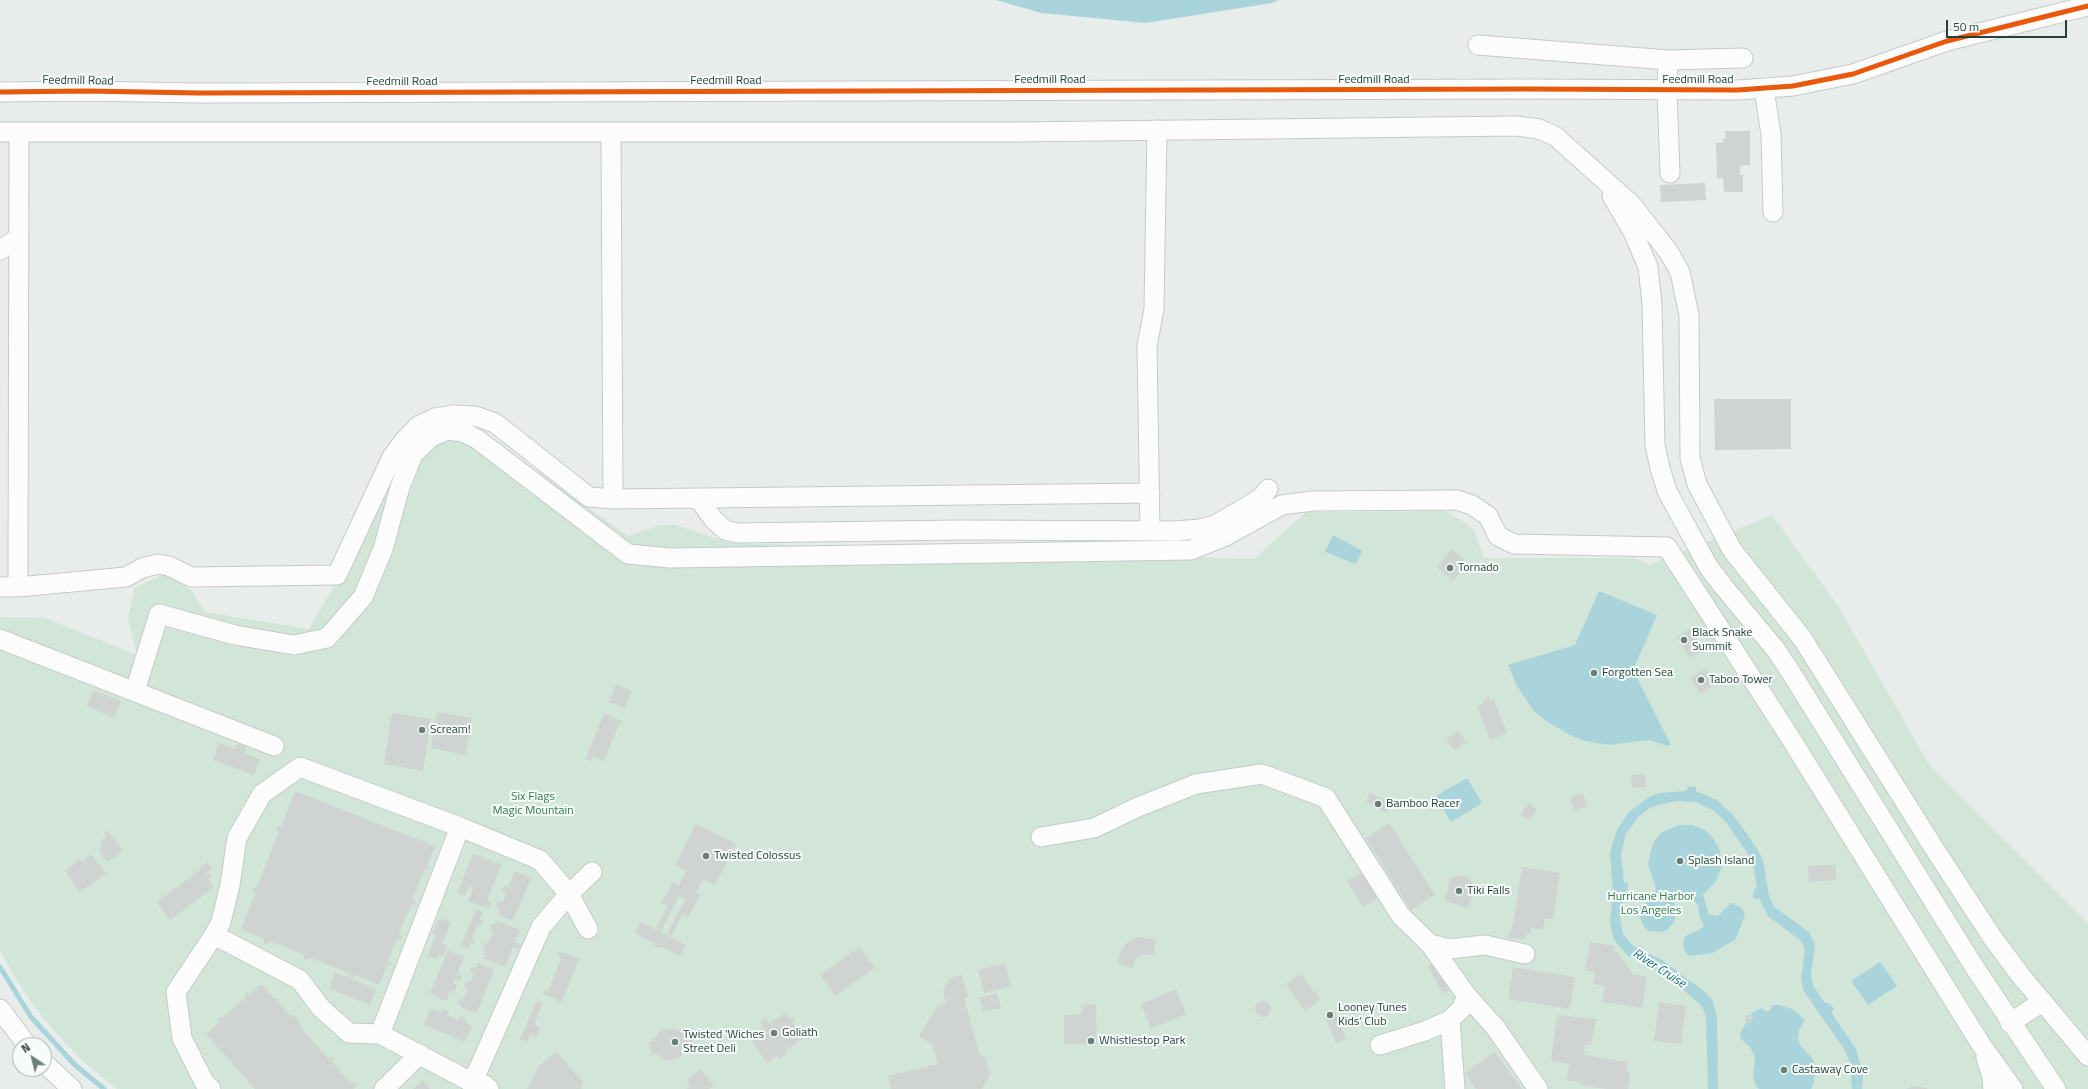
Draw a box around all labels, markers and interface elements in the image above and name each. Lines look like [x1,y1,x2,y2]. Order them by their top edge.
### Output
scale bar [1948,12,2069,38]
text: 50 m [1953,17,1979,36]
street label: Feedmill Road [42,73,114,89]
street label: Feedmill Road [1014,73,1086,87]
street label: Feedmill Road [1338,73,1410,87]
street label: Feedmill Road [1662,73,1734,87]
street label: Feedmill Road [690,74,762,88]
street label: Feedmill Road [366,75,438,89]
place label: Tornado [1458,561,1499,575]
marker: Tornado [1445,563,1455,573]
place label: Black Snake Summit [1692,626,1752,654]
marker: Black Snake Summit [1679,635,1689,645]
place label: Forgotten Sea [1602,666,1673,680]
marker: Forgotten Sea [1589,668,1599,678]
place label: Taboo Tower [1709,673,1773,687]
marker: Taboo Tower [1696,675,1706,685]
place label: Scream! [430,723,471,737]
marker: Scream! [417,725,427,735]
park label: Six Flags Magic Mountain [492,790,574,818]
place label: Bamboo Racer [1386,797,1460,811]
marker: Bamboo Racer [1373,799,1383,809]
place label: Twisted Colossus [714,849,801,863]
marker: Twisted Colossus [701,851,711,861]
place label: Splash Island [1688,854,1754,868]
marker: Splash Island [1675,856,1685,866]
place label: Tiki Falls [1467,884,1510,898]
marker: Tiki Falls [1454,886,1464,896]
park label: Hurricane Harbor Los Angeles [1608,890,1694,918]
water label: River Cruise [1630,946,1688,992]
place label: Looney Tunes Kids' Club [1338,1001,1407,1029]
marker: Looney Tunes Kids' Club [1325,1010,1335,1020]
place label: Goliath [782,1026,818,1040]
place label: Twisted 'Wiches Street Deli [683,1028,764,1056]
marker: Goliath [769,1028,779,1038]
place label: Whistlestop Park [1099,1034,1185,1048]
marker: Whistlestop Park [1086,1036,1096,1046]
north arrow [12,1037,52,1077]
marker: Twisted 'Wiches Street Deli [670,1037,680,1047]
text: N [18,1039,33,1057]
place label: Castaway Cove [1792,1063,1868,1077]
marker: Castaway Cove [1779,1065,1789,1075]

